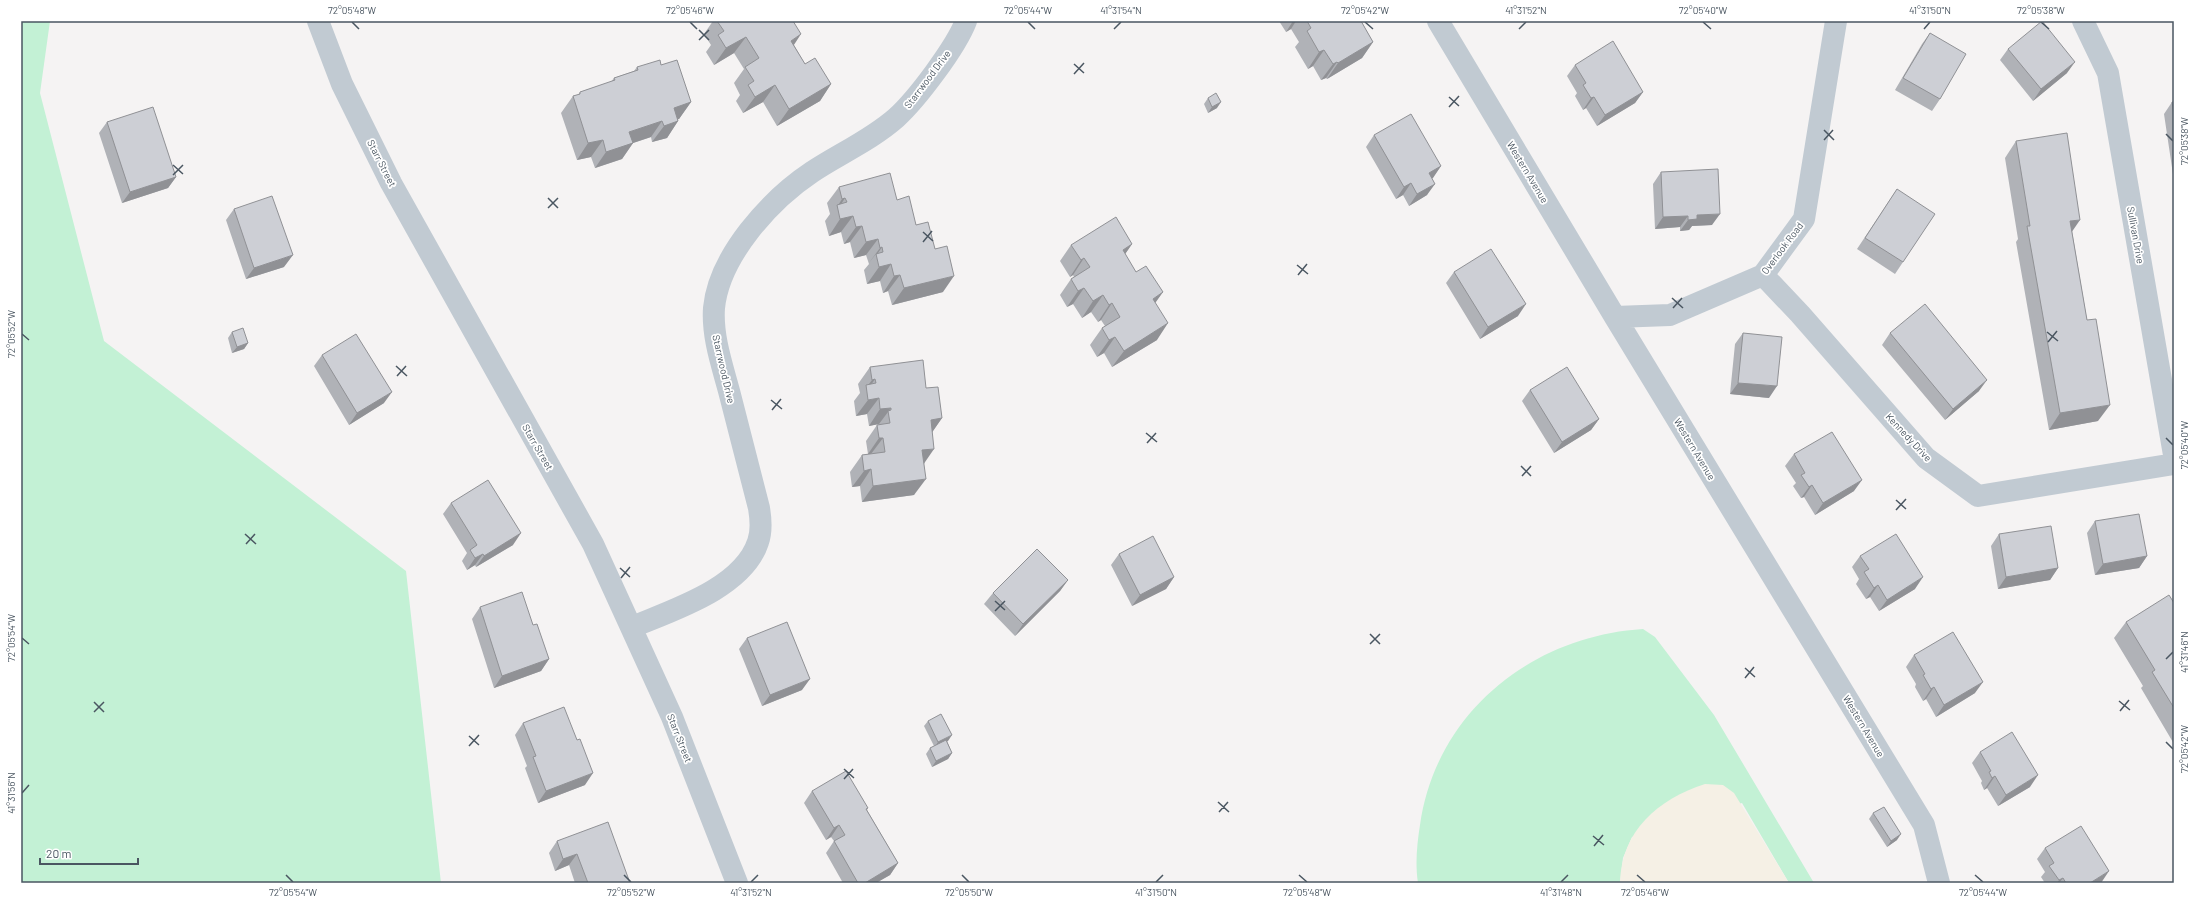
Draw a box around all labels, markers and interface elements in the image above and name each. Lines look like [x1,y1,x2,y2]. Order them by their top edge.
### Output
text: 72°05'48"W [328,4,376,16]
text: 72°05'46"W [666,4,714,16]
text: 72°05'44"W [1004,4,1052,16]
text: 41°31'54"N [1100,4,1142,16]
text: 72°05'42"W [1341,4,1389,16]
text: 41°31'52"N [1505,4,1547,16]
text: 72°05'40"W [1679,4,1727,16]
text: 41°31'50"N [1909,4,1951,16]
text: 72°05'38"W [2017,4,2065,16]
street label: Starrwood Drive [901,47,953,111]
text: 72°05'38"W [2178,117,2190,165]
street label: Starr Street [365,137,399,189]
street label: Western Avenue [1505,139,1551,205]
street label: Sullivan Drive [2125,206,2147,264]
street label: Overlook Road [1759,220,1805,276]
text: 72°05'52"W [5,310,17,358]
street label: Starrwood Drive [710,334,738,404]
street label: Kennedy Drive [1884,410,1934,464]
street label: Western Avenue [1672,416,1718,482]
text: 72°05'40"W [2178,421,2190,469]
street label: Starr Street [520,422,556,472]
text: 72°05'54"W [5,614,17,662]
text: 41°31'46"N [2178,631,2190,673]
street label: Western Avenue [1841,693,1887,759]
street label: Starr Street [665,712,695,764]
text: 72°05'42"W [2178,725,2190,773]
text: 41°31'56"N [5,772,17,814]
scale bar [40,840,138,866]
text: 20 m [46,846,72,860]
text: 72°05'54"W [269,886,317,898]
text: 72°05'52"W [607,886,655,898]
text: 41°31'52"N [730,886,772,898]
text: 72°05'50"W [945,886,993,898]
text: 41°31'50"N [1135,886,1177,898]
text: 72°05'48"W [1283,886,1331,898]
text: 41°31'48"N [1540,886,1582,898]
text: 72°05'46"W [1621,886,1669,898]
text: 72°05'44"W [1959,886,2007,898]

